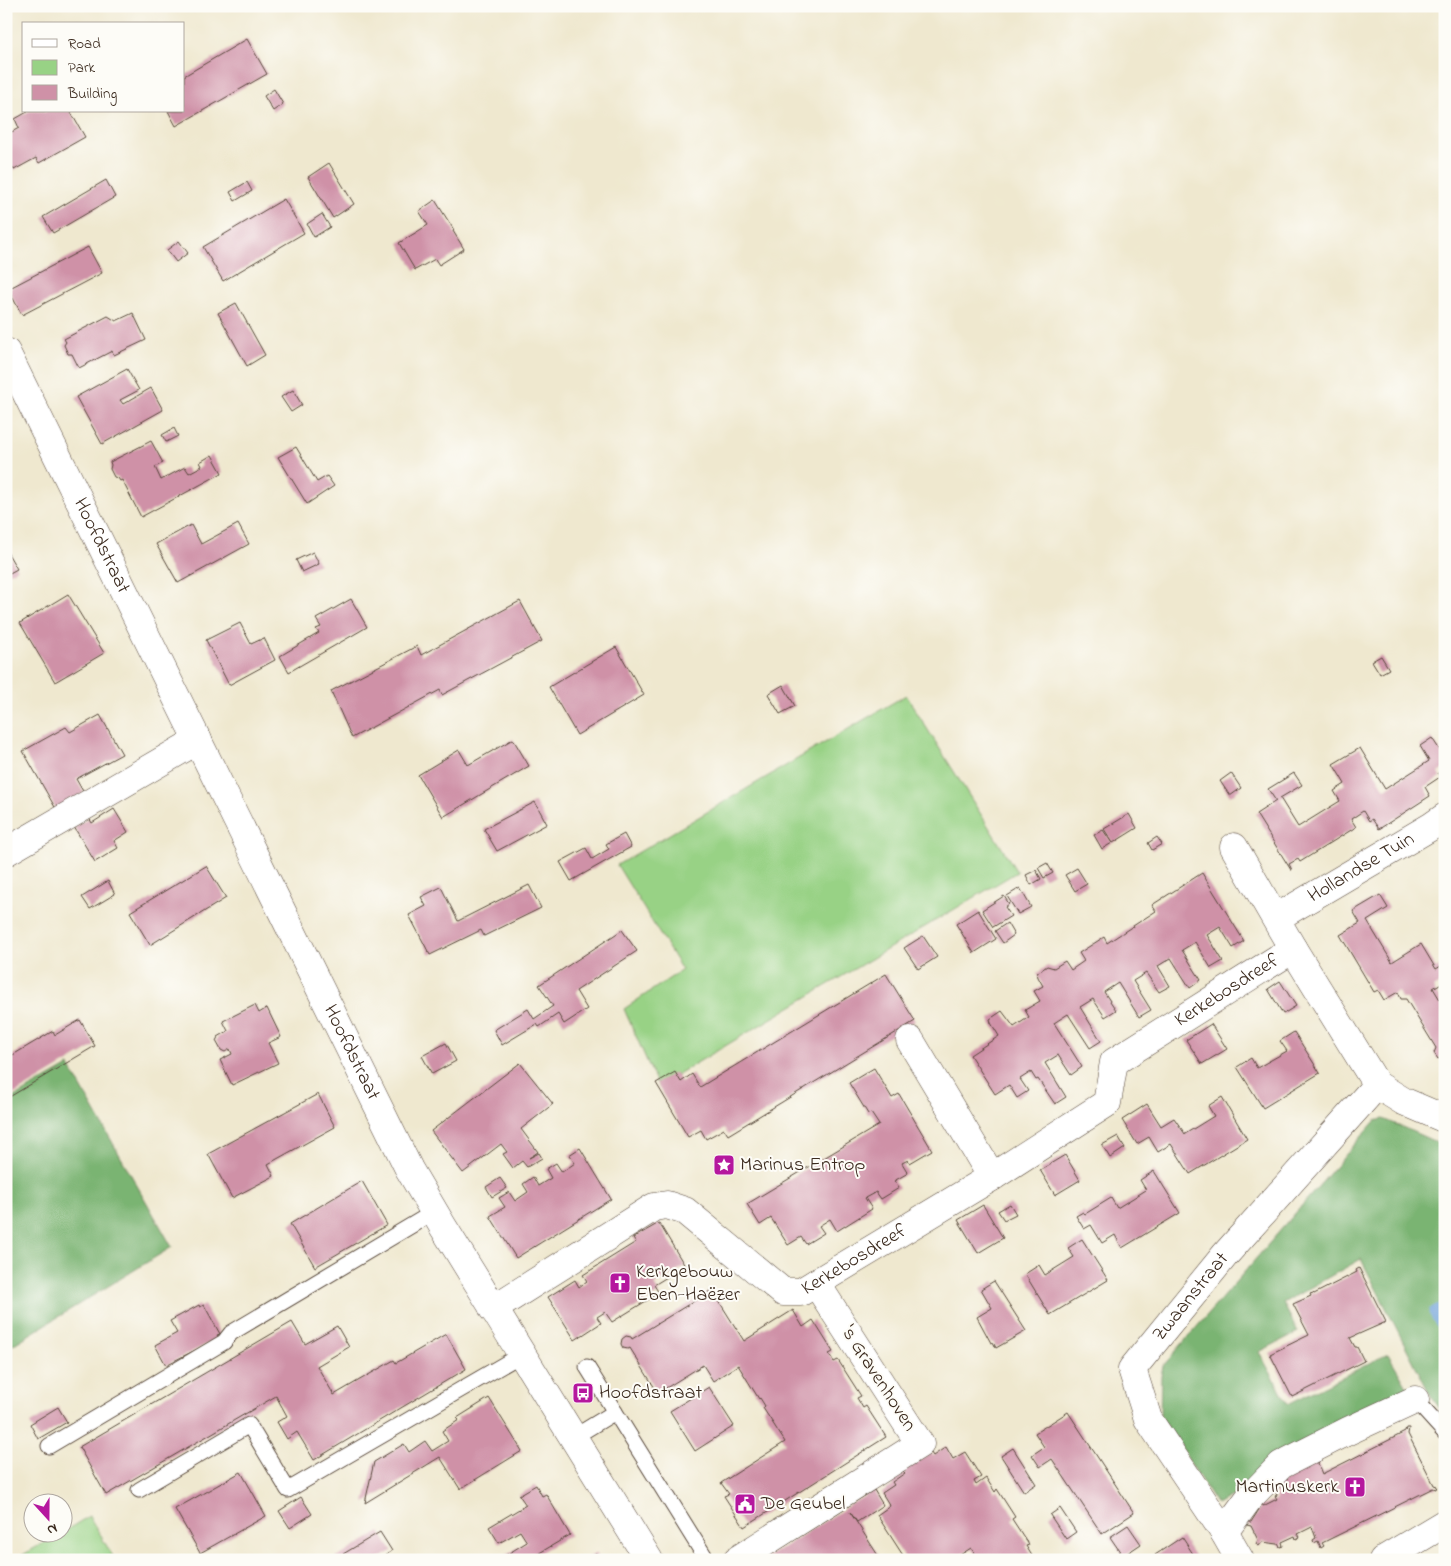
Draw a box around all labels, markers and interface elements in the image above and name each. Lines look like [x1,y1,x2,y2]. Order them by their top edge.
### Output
legend [22,22,185,112]
text: Road [68,33,101,55]
text: Park [68,57,96,79]
text: Building [67,83,117,106]
street label: Hoofdstraat [66,493,138,599]
street label: Hollandse Tuin [1302,825,1420,911]
street label: Kerkebosdreef [1169,946,1285,1035]
street label: Hoofdstraat [316,1000,387,1105]
place label: Marinus Entrop [740,1151,865,1180]
place icon: Marinus Entrop [712,1153,736,1177]
street label: Kerkebosdreef [796,1217,913,1303]
street label: Zwaanstraat [1146,1246,1236,1348]
place label: Kerkgebouw Eben-Haëzer [636,1258,741,1310]
church icon: Kerkgebouw Eben-Haëzer [608,1271,632,1295]
street label: 's Gravenhoven [833,1320,923,1438]
place label: Hoofdstraat [599,1379,702,1408]
bus stop icon: Hoofdstraat [571,1381,595,1405]
place label: Martinuskerk [1235,1473,1339,1502]
church icon: Martinuskerk [1343,1475,1367,1499]
place label: De Geubel [760,1490,845,1519]
public building icon: De Geubel [733,1492,757,1516]
north arrow [22,1494,72,1544]
text: N [44,1517,60,1540]

